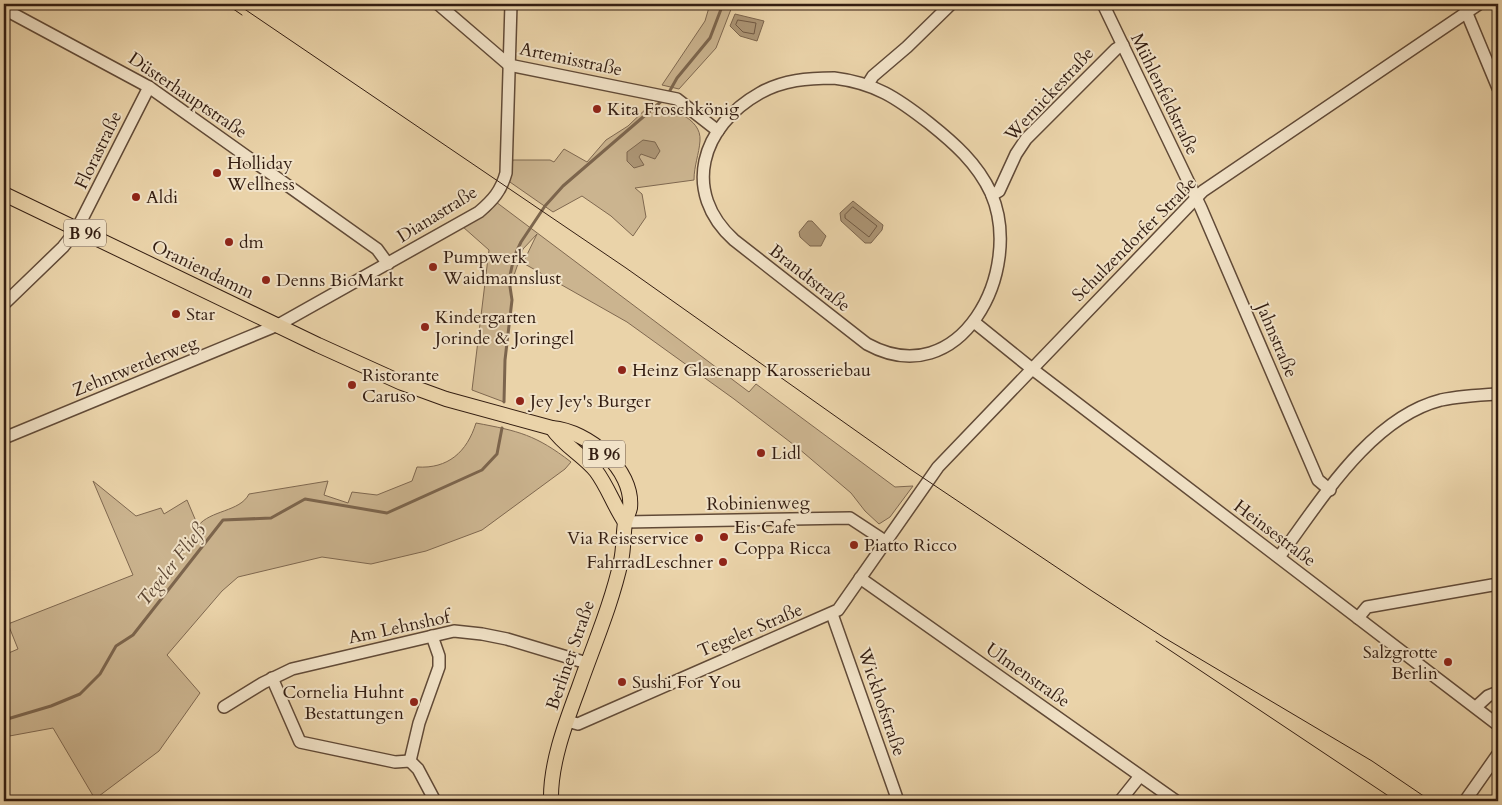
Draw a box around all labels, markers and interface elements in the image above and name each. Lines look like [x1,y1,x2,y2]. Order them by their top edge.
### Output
street label: Mühlenfeldstraße [1124,29,1205,159]
street label: Artemisstraße [517,36,625,83]
street label: Wernickestraße [998,42,1100,148]
street label: Düsterhauptstraße [123,46,252,145]
place label: Kita Froschkönig [607,97,740,122]
marker: Kita Froschkönig [591,103,603,115]
street label: Florastraße [69,107,128,193]
place label: Holliday Wellness [226,151,295,197]
marker: Holliday Wellness [211,167,223,179]
street label: Schulzendorfer Straße [1067,172,1202,307]
street label: Dianastraße [392,180,482,249]
place label: Aldi [146,185,178,210]
marker: Aldi [130,191,142,203]
road number: B 96 [64,220,106,247]
place label: dm [239,230,265,255]
street label: Oraniendamm [147,234,259,305]
marker: dm [223,236,235,248]
street label: Brandtstraße [764,239,856,318]
place label: Pumpwerk Waidmannslust [442,245,561,291]
marker: Pumpwerk Waidmannslust [427,261,439,273]
place label: Denns BioMarkt [276,268,404,293]
marker: Denns BioMarkt [260,274,272,286]
street label: Jahnstraße [1248,296,1303,381]
place label: Star [186,302,215,327]
place label: Kindergarten Jorinde & Joringel [432,305,574,351]
marker: Star [170,308,182,320]
marker: Kindergarten Jorinde & Joringel [419,321,431,333]
street label: Zehntwerderweg [69,330,202,403]
place label: Heinz Glasenapp Karosseriebau [632,358,871,383]
place label: Ristorante Caruso [362,363,439,409]
marker: Heinz Glasenapp Karosseriebau [616,364,628,376]
marker: Ristorante Caruso [346,379,358,391]
place label: Jey Jey's Burger [527,389,651,414]
marker: Jey Jey's Burger [514,395,526,407]
road number: B 96 [583,440,625,468]
place label: Lidl [771,441,802,466]
marker: Lidl [755,447,767,459]
street label: Robinienweg [706,490,811,517]
street label: Heinsestraße [1228,494,1321,573]
place label: Eis Cafe Coppa Ricca [734,515,831,561]
water label: Tegeler Fließ [131,518,212,611]
place label: Via Reiseservice [567,526,689,551]
marker: Eis Cafe Coppa Ricca [718,531,730,543]
marker: Via Reiseservice [693,532,705,544]
place label: Piatto Ricco [864,533,957,558]
marker: Piatto Ricco [848,539,860,551]
place label: FahrradLeschner [586,550,713,575]
marker: FahrradLeschner [717,556,729,568]
street label: Berliner Straße [540,597,601,713]
street label: Tegeler Straße [694,597,807,664]
street label: Am Lehnshof [346,604,456,650]
street label: Ulmenstraße [980,637,1075,714]
place label: Salzgrotte Berlin [1363,640,1439,686]
street label: Wickhofstraße [851,644,912,760]
marker: Salzgrotte Berlin [1442,656,1454,668]
place label: Sushi For You [632,670,741,695]
marker: Sushi For You [616,676,628,688]
place label: Cornelia Huhnt Bestattungen [283,680,405,726]
marker: Cornelia Huhnt Bestattungen [408,696,420,708]

